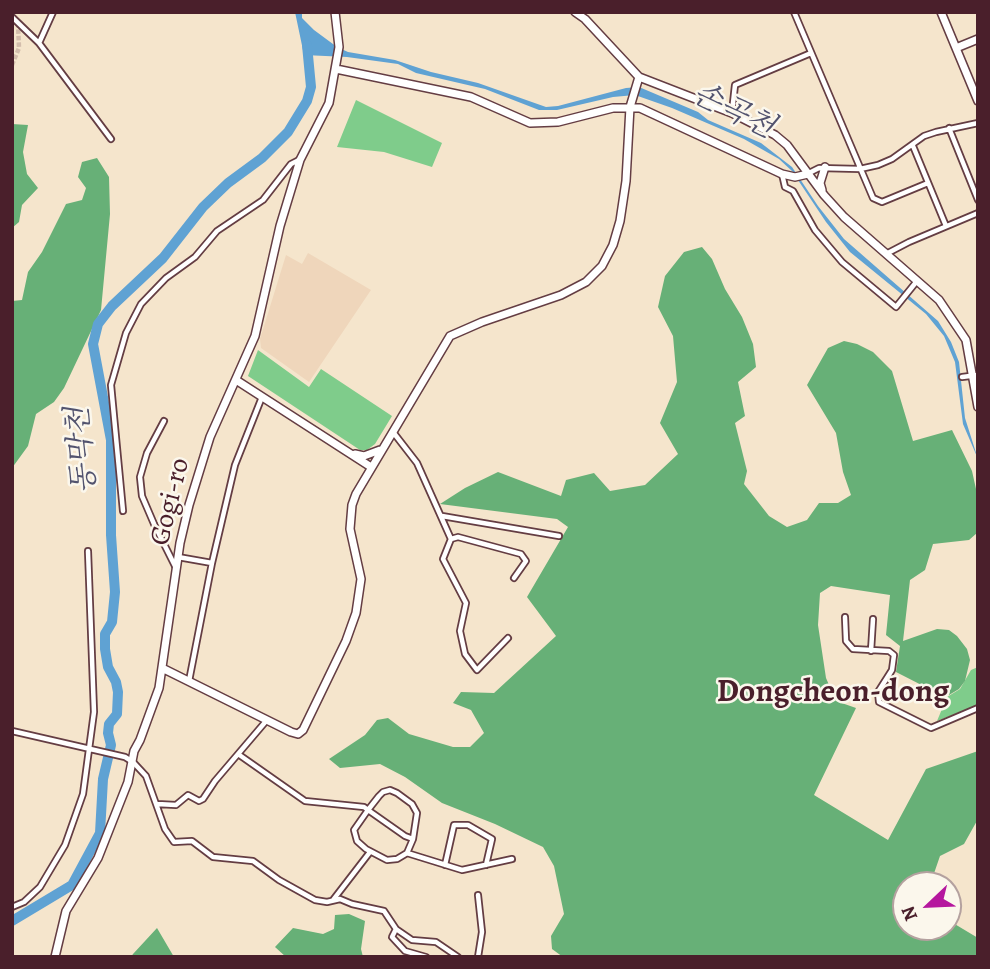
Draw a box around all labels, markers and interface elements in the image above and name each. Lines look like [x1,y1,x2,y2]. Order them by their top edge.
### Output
water label: 손곡천 [686,77,780,147]
water label: 동막천 [61,405,105,495]
street label: Gogi-ro [144,455,198,549]
district label: Dongcheon-dong [717,674,949,712]
north arrow [892,871,962,941]
text: N [895,902,924,925]

